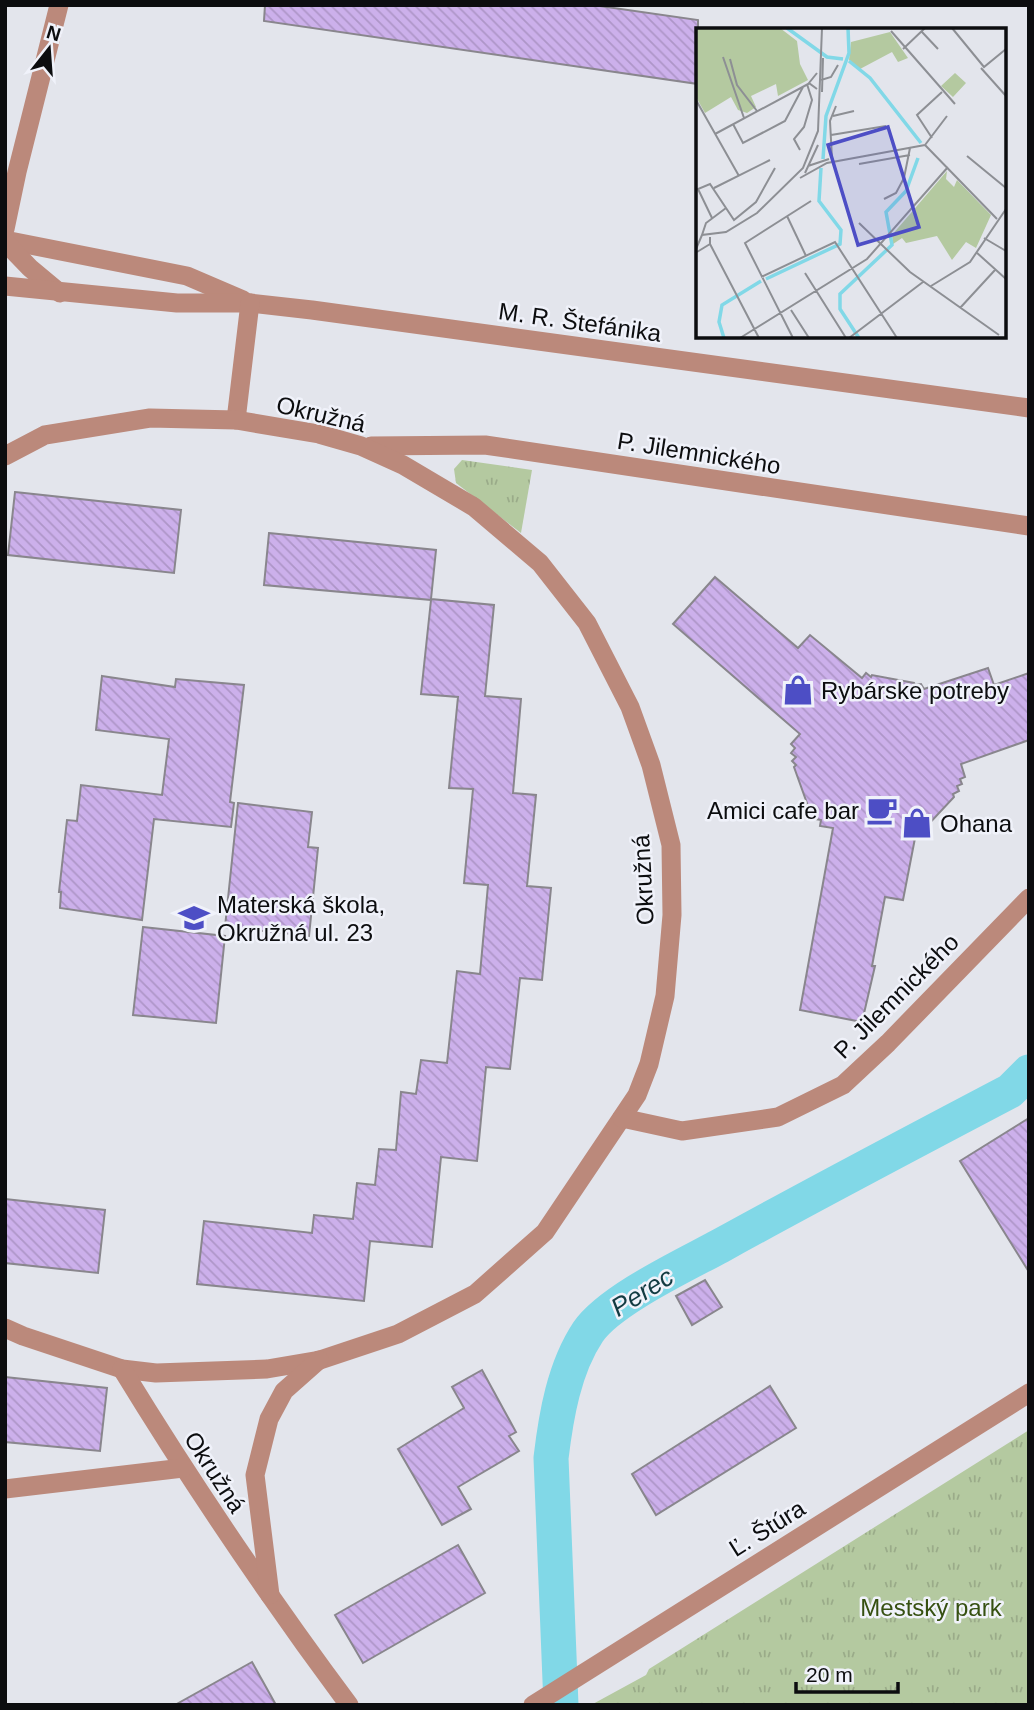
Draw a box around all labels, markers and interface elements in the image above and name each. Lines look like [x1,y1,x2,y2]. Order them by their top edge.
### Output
north arrow [14,14,84,84]
text: N [44,21,63,45]
inset map [696,28,1006,338]
street label: M. R. Štefánika [497,297,664,347]
street label: Okružná [274,391,369,438]
street label: P. Jilemnického [615,427,783,479]
shop icon: Rybárske potreby [781,673,815,707]
place label: Rybárske potreby [821,677,1009,704]
cafe icon: Amici cafe bar [865,793,899,827]
place label: Amici cafe bar [707,797,859,824]
shop icon: Ohana [900,806,934,840]
place label: Ohana [940,810,1013,837]
street label: Okružná [627,833,659,926]
place label: Materská škola, Okružná ul. 23 [217,891,385,946]
school or university icon: Materská škola, Okružná ul. 23 [177,901,211,935]
street label: P. Jilemnického [828,928,964,1064]
water label: Perec [605,1261,679,1323]
street label: Okružná [179,1427,251,1518]
street label: Ľ. Štúra [724,1494,810,1562]
park label: Mestský park [860,1594,1003,1621]
scale bar [796,1650,898,1694]
text: 20 m [806,1663,853,1686]

